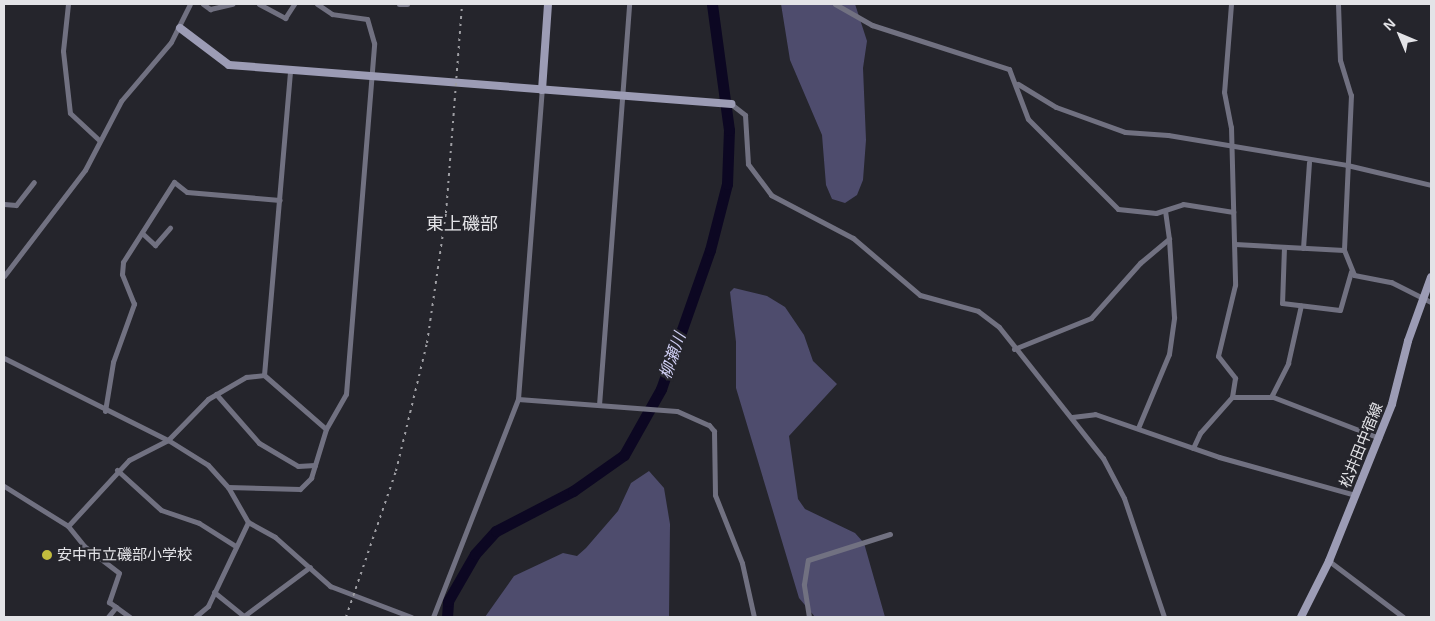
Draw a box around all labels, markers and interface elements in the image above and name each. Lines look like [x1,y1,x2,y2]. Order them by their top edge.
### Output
north arrow [1375,10,1425,60]
text: N [1380,15,1399,34]
district label: 東上磯部 [426,213,498,235]
water label: 柳瀬川 [656,330,690,382]
street label: 松井田中宿線 [1336,400,1386,490]
place label: 安中市立磯部小学校 [57,546,192,564]
marker: 安中市立磯部小学校 [41,549,53,561]

